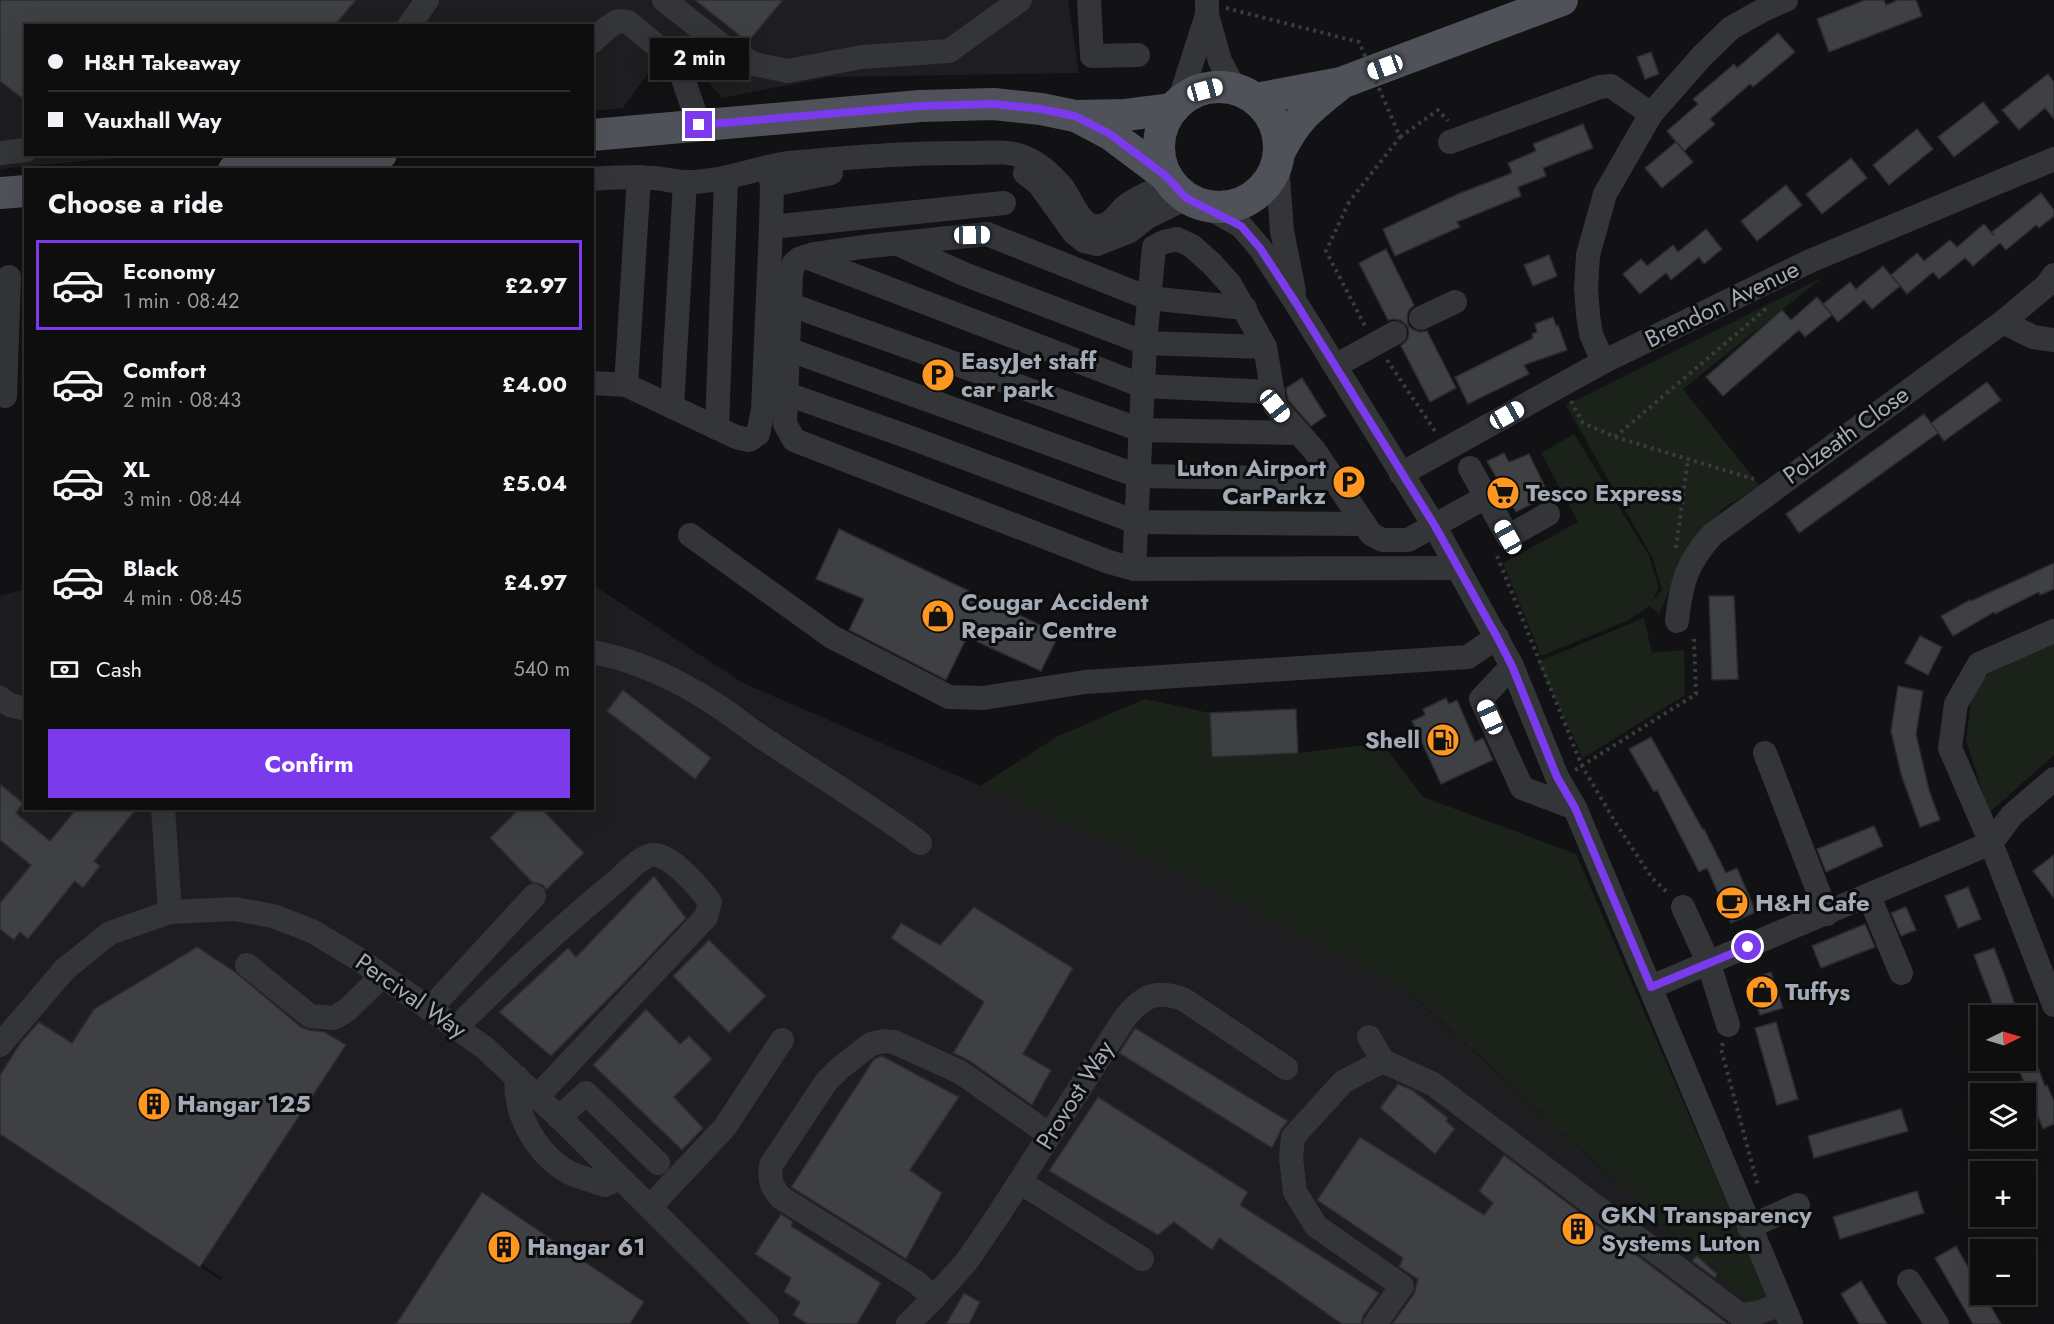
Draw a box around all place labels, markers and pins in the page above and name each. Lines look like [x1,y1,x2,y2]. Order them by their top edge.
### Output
place label: EasyJet staff car park [961,343,1098,406]
parking icon: EasyJet staff car park [920,357,956,393]
place label: Luton Airport CarParkz [1177,450,1326,513]
parking icon: Luton Airport CarParkz [1331,464,1367,500]
supermarket icon: Tesco Express [1485,475,1521,511]
place label: Tesco Express [1526,475,1682,510]
place label: Cougar Accident Repair Centre [961,584,1149,647]
shop icon: Cougar Accident Repair Centre [920,598,956,634]
place label: Shell [1365,722,1420,757]
fuel station icon: Shell [1425,722,1461,758]
cafe icon: H&H Cafe [1714,885,1750,921]
place label: H&H Cafe [1755,885,1870,920]
shop icon: Tuffys [1744,974,1780,1010]
place label: Tuffys [1785,974,1850,1009]
building icon: Hangar 125 [136,1086,172,1122]
place label: Hangar 125 [177,1086,311,1121]
place label: GKN Transparency Systems Luton [1601,1197,1812,1260]
building icon: GKN Transparency Systems Luton [1560,1211,1596,1247]
building icon: Hangar 61 [486,1229,522,1265]
place label: Hangar 61 [527,1229,646,1264]

